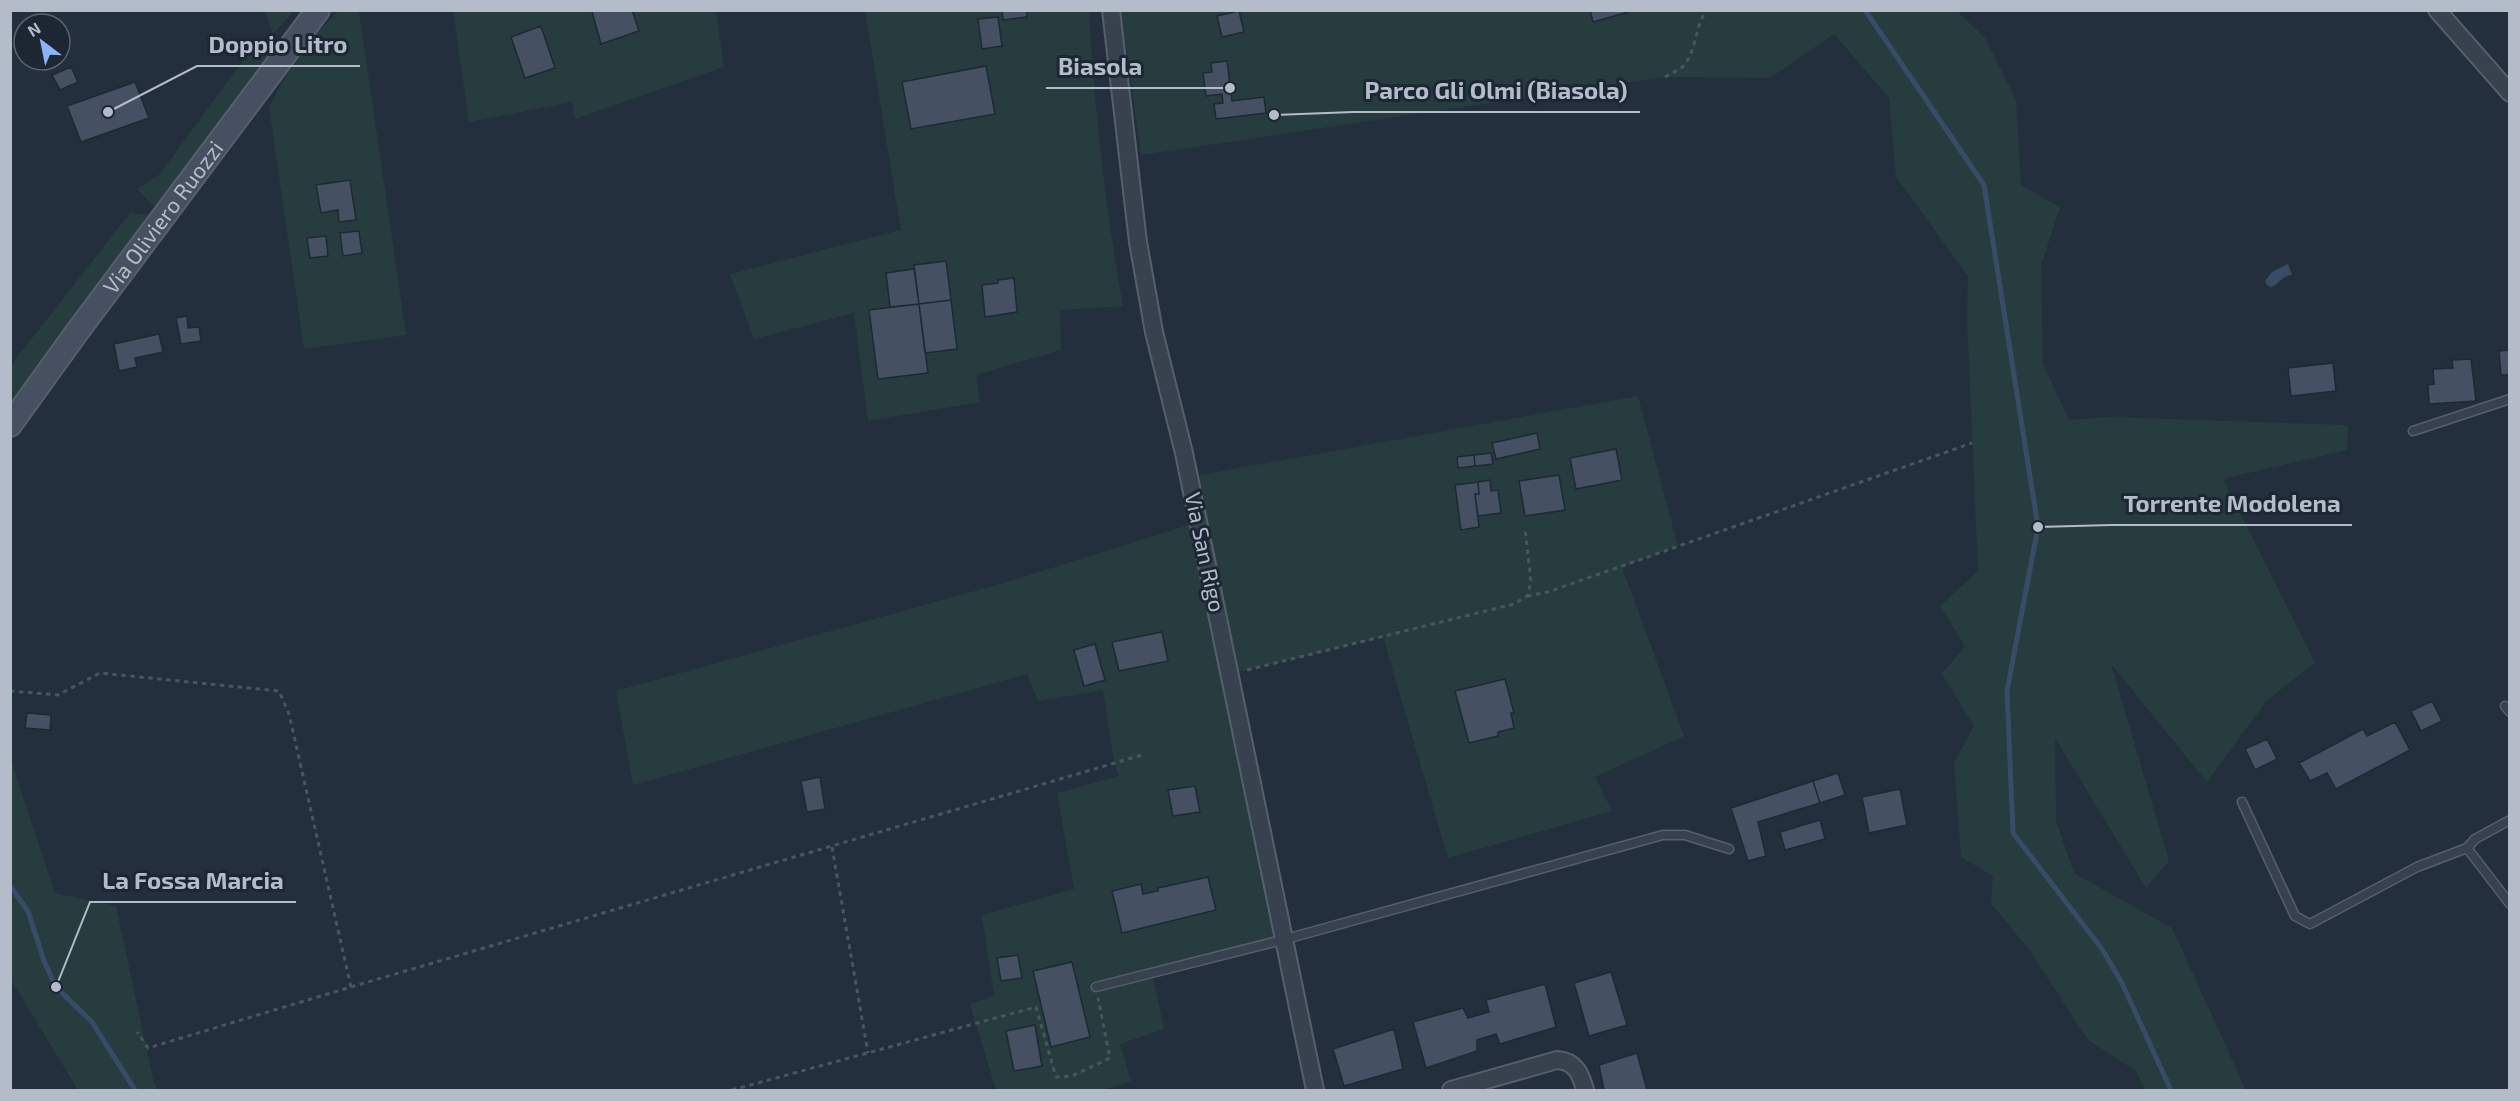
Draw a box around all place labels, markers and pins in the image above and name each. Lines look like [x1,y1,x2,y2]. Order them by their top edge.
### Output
callout: Doppio Litro [197,24,360,66]
callout: Biasola [1046,46,1154,88]
callout: Parco Gli Olmi (Biasola) [1353,70,1640,112]
callout: Torrente Modolena [2111,483,2352,525]
callout: La Fossa Marcia [90,860,296,902]

